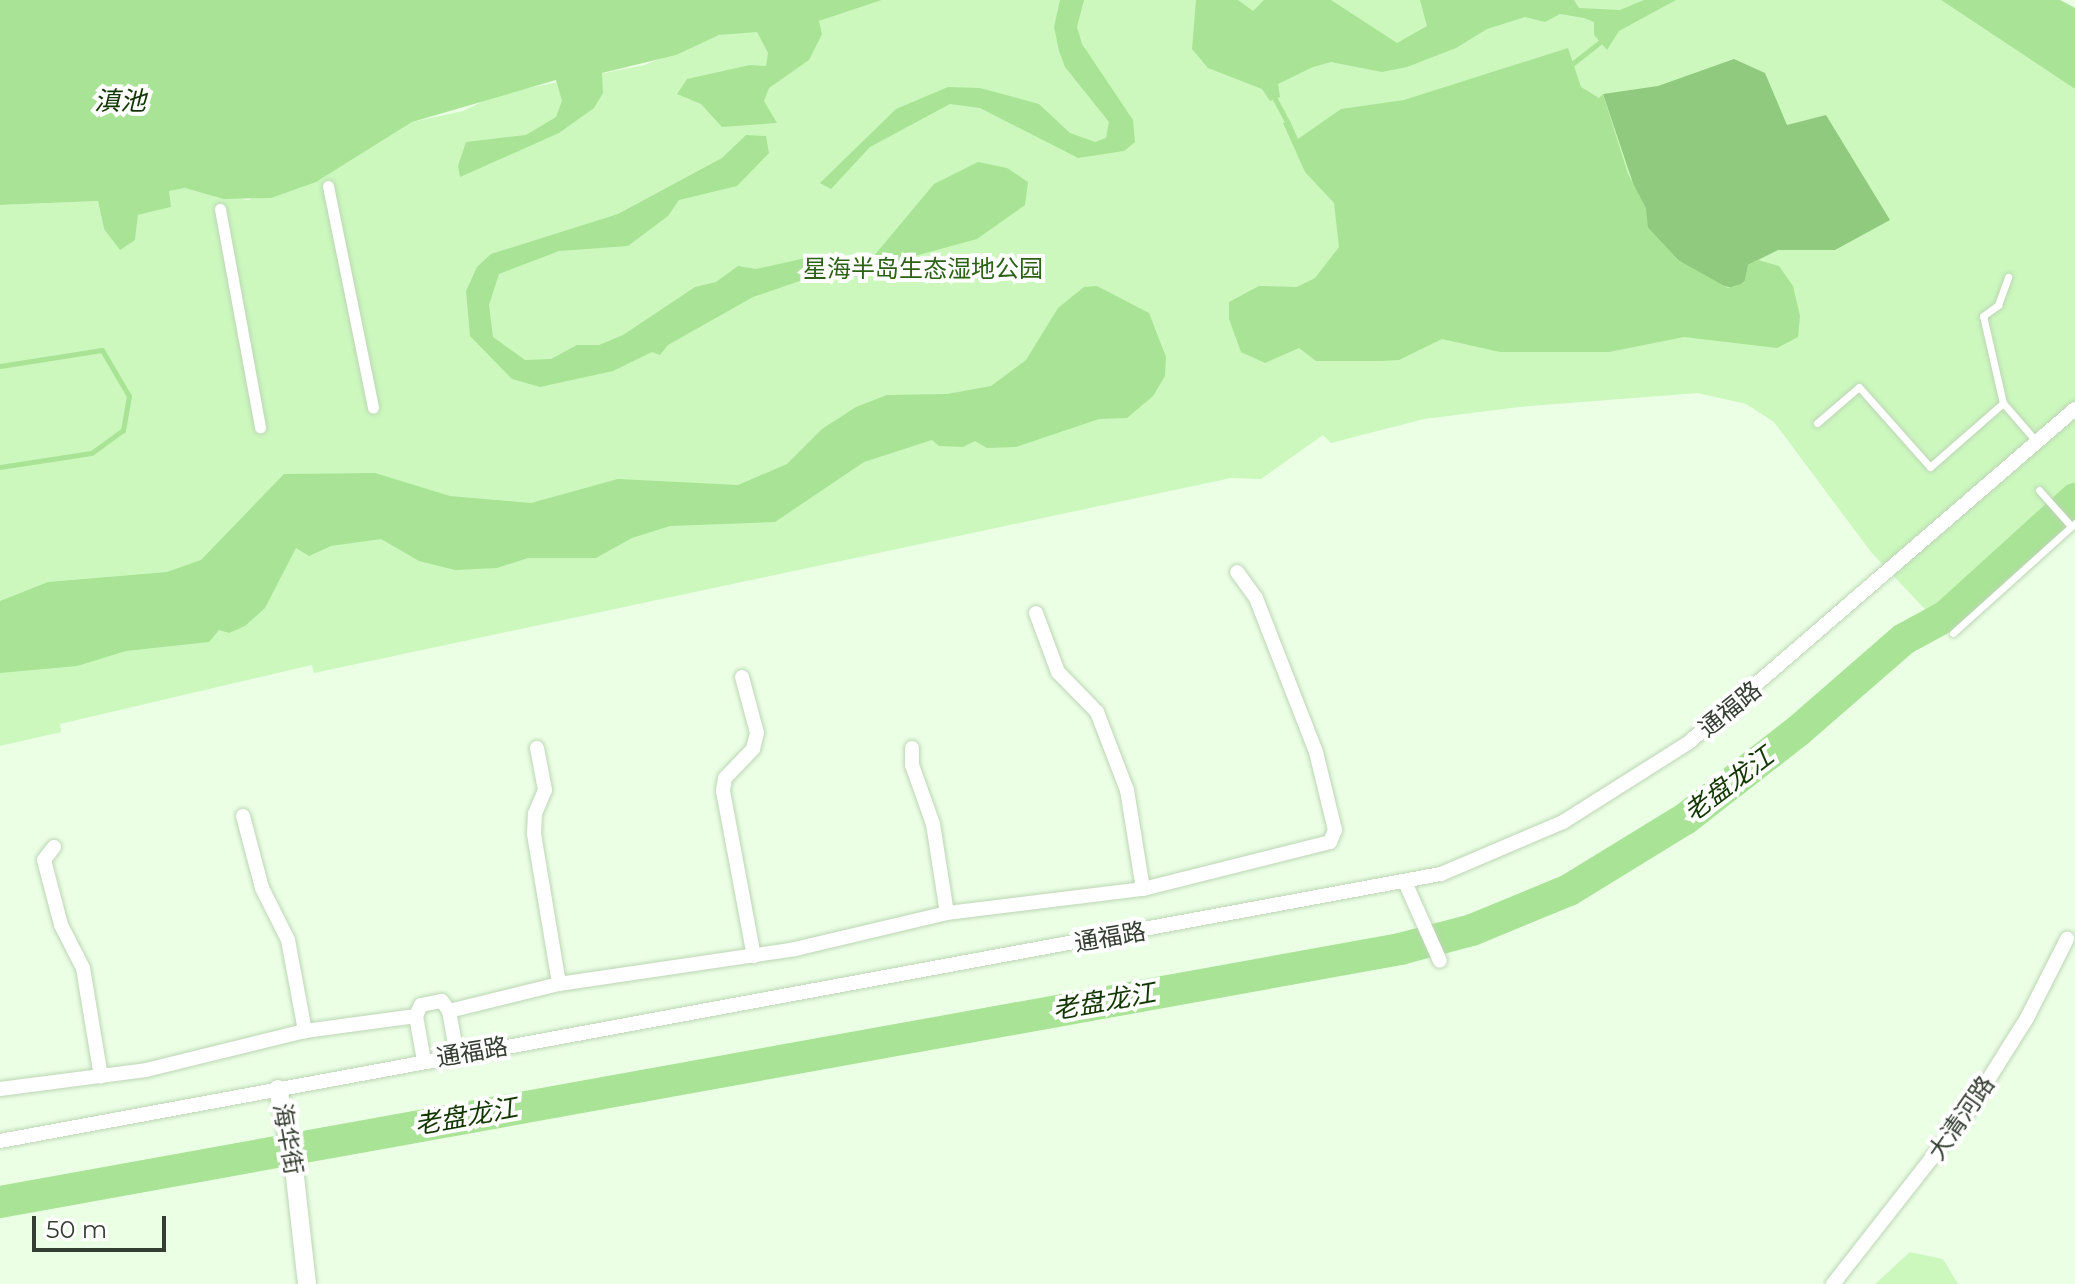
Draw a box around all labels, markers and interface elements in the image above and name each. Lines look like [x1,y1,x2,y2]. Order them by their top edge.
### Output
water label: 滇池 [94,86,146,118]
park label: 星海半岛生态湿地公园 [803,255,1043,283]
street label: 通福路 [1693,675,1767,743]
water label: 老盘龙江 [1678,741,1780,829]
street label: 通福路 [1072,917,1148,957]
water label: 老盘龙江 [1050,978,1158,1026]
street label: 通福路 [434,1032,510,1072]
street label: 大清河路 [1922,1070,2000,1166]
water label: 老盘龙江 [412,1093,520,1141]
street label: 海华街 [268,1101,308,1177]
scale bar [36,1200,170,1250]
text: 50 m [46,1215,107,1244]

